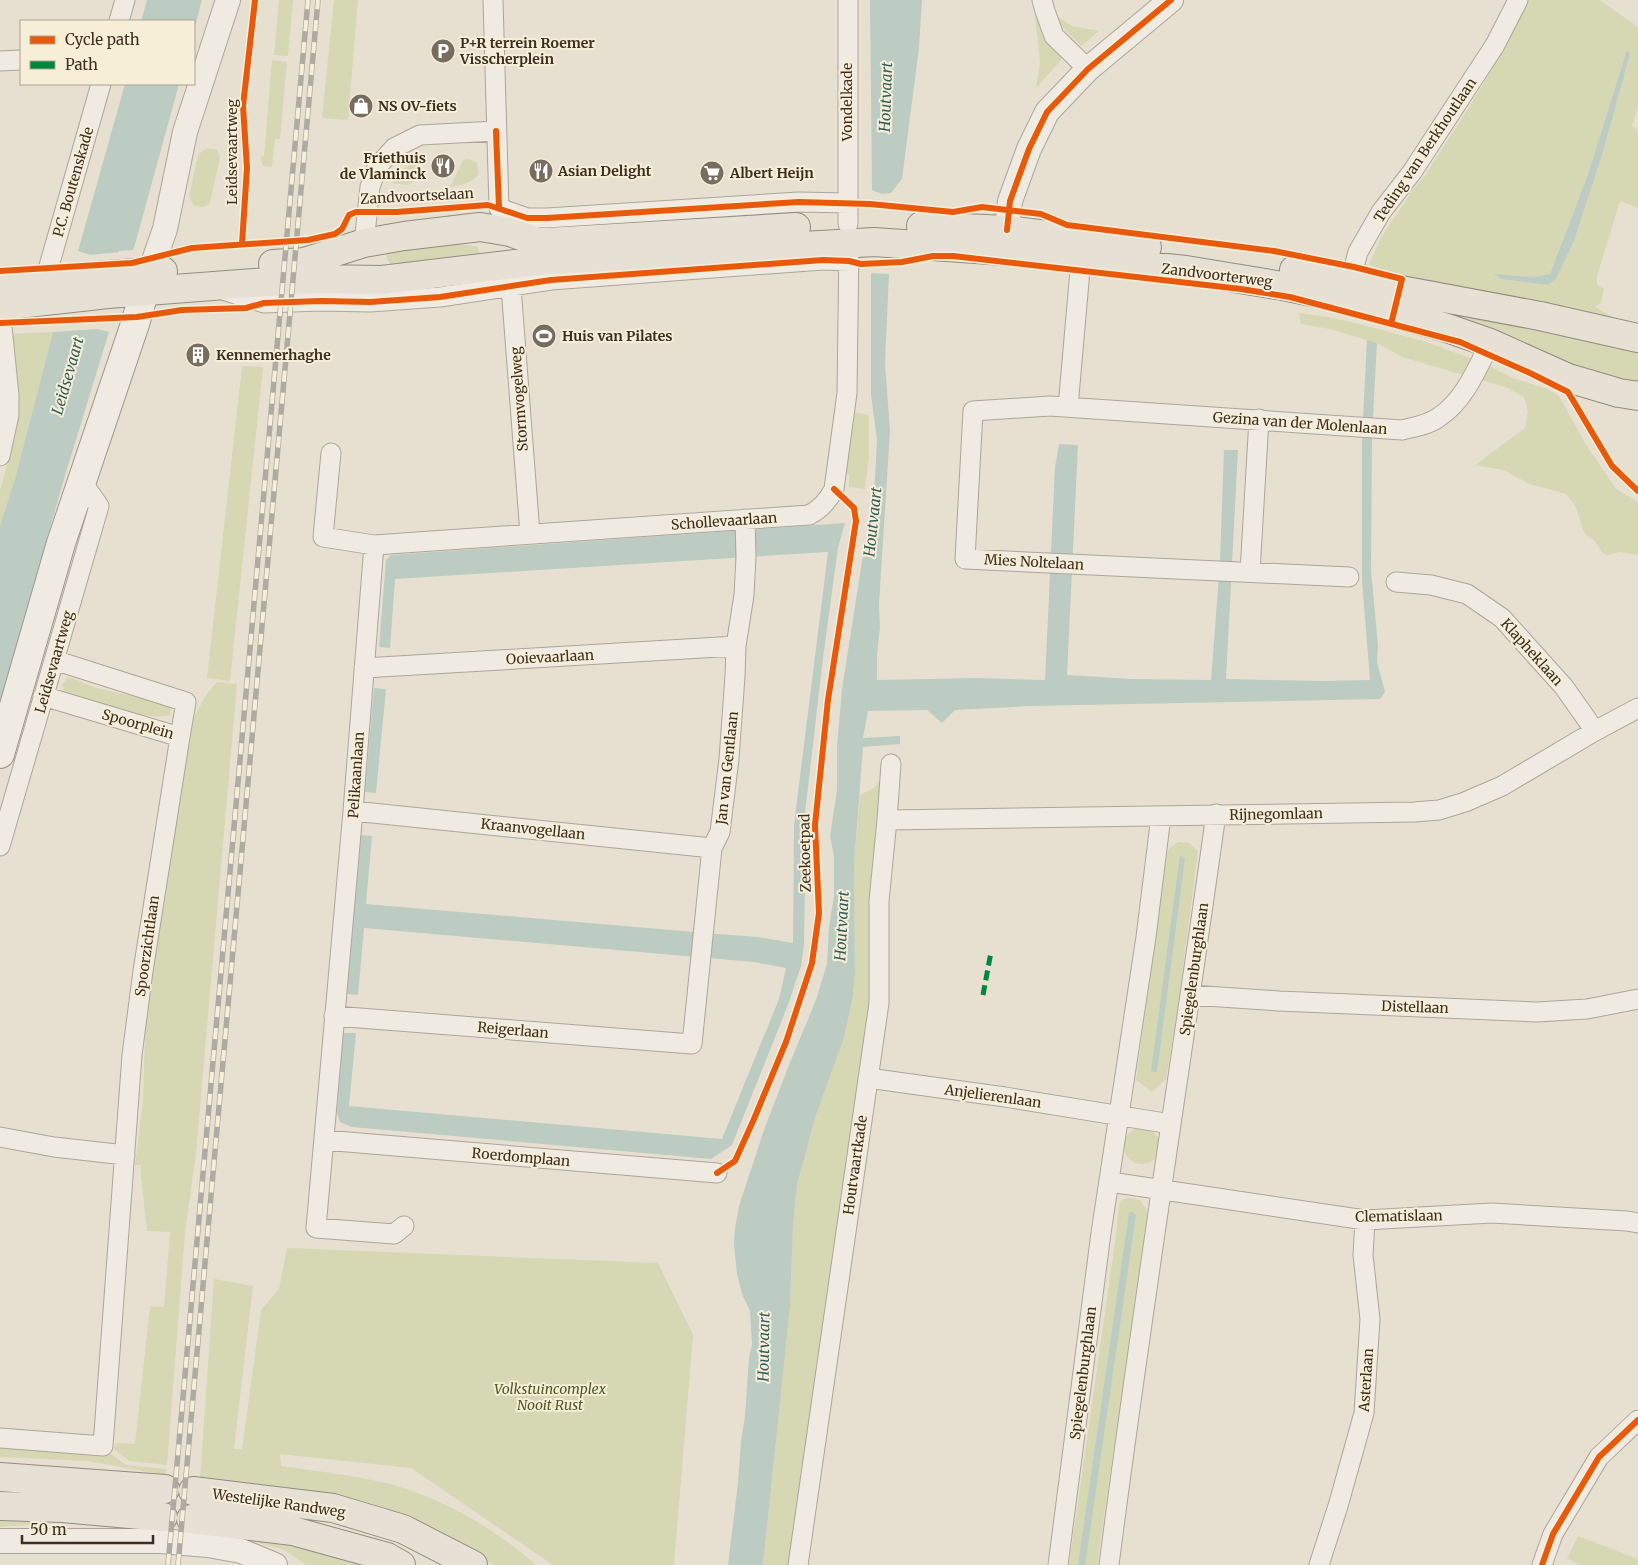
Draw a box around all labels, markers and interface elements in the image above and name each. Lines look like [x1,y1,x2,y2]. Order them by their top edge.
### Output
legend [20,20,195,85]
text: Cycle path [65,30,140,49]
place label: P+R terrein Roemer Visscherplein [459,34,595,68]
parking icon: P+R terrein Roemer Visscherplein [430,38,456,64]
text: Path [65,55,98,74]
water label: Houtvaart [875,61,896,133]
street label: Vondelkade [838,63,856,142]
street label: Teding van Berkhoutlaan [1370,74,1480,226]
shop icon: NS OV-fiets [348,93,374,119]
place label: NS OV-fiets [378,97,457,115]
street label: Leidsevaartweg [223,98,241,205]
street label: P.C. Boutenskade [49,125,97,239]
place label: Friethuis de Vlaminck [340,149,427,183]
restaurant icon: Friethuis de Vlaminck [430,153,456,179]
restaurant icon: Asian Delight [528,158,554,184]
supermarket icon: Albert Heijn [699,160,725,186]
place label: Asian Delight [557,162,652,180]
place label: Albert Heijn [729,164,814,182]
street label: Zandvoortselaan [360,184,474,208]
street label: Zandvoorterweg [1160,259,1274,291]
sports icon: Huis van Pilates [531,323,557,349]
place label: Huis van Pilates [562,327,673,345]
water label: Leidsevaart [47,334,88,417]
building icon: Kennemerhaghe [185,342,211,368]
place label: Kennemerhaghe [216,346,331,364]
street label: Stormvogelweg [506,346,532,452]
street label: Gezina van der Molenlaan [1212,408,1388,438]
water label: Houtvaart [859,485,886,559]
street label: Schollevaarlaan [670,508,778,534]
street label: Mies Noltelaan [984,550,1084,574]
street label: Leidsevaartweg [31,608,77,715]
street label: Klapheklaan [1497,615,1567,689]
street label: Ooievaarlaan [506,646,594,668]
street label: Spoorplein [100,705,176,743]
street label: Jan van Gentlaan [712,710,742,827]
street label: Pelikaanlaan [344,731,368,819]
street label: Rijnegomlaan [1229,804,1323,824]
street label: Zeekoetpad [795,813,815,893]
street label: Kraanvogellaan [480,815,586,843]
water label: Houtvaart [830,890,853,962]
street label: Spoorzichtlaan [131,894,163,998]
street label: Spiegelenburghlaan [1176,901,1212,1037]
street label: Distellaan [1381,997,1449,1017]
street label: Reigerlaan [477,1018,549,1042]
street label: Anjelierenlaan [942,1080,1043,1112]
street label: Houtvaartkade [839,1114,871,1216]
street label: Roerdomplaan [471,1144,571,1170]
street label: Clematislaan [1355,1206,1443,1226]
street label: Spiegelenburghlaan [1066,1305,1100,1441]
water label: Houtvaart [753,1311,774,1383]
street label: Asterlaan [1355,1347,1377,1414]
park label: Volkstuincomplex Nooit Rust [494,1380,607,1414]
street label: Westelijke Randweg [210,1485,347,1521]
scale bar [22,1512,154,1544]
text: 50 m [30,1520,67,1539]

